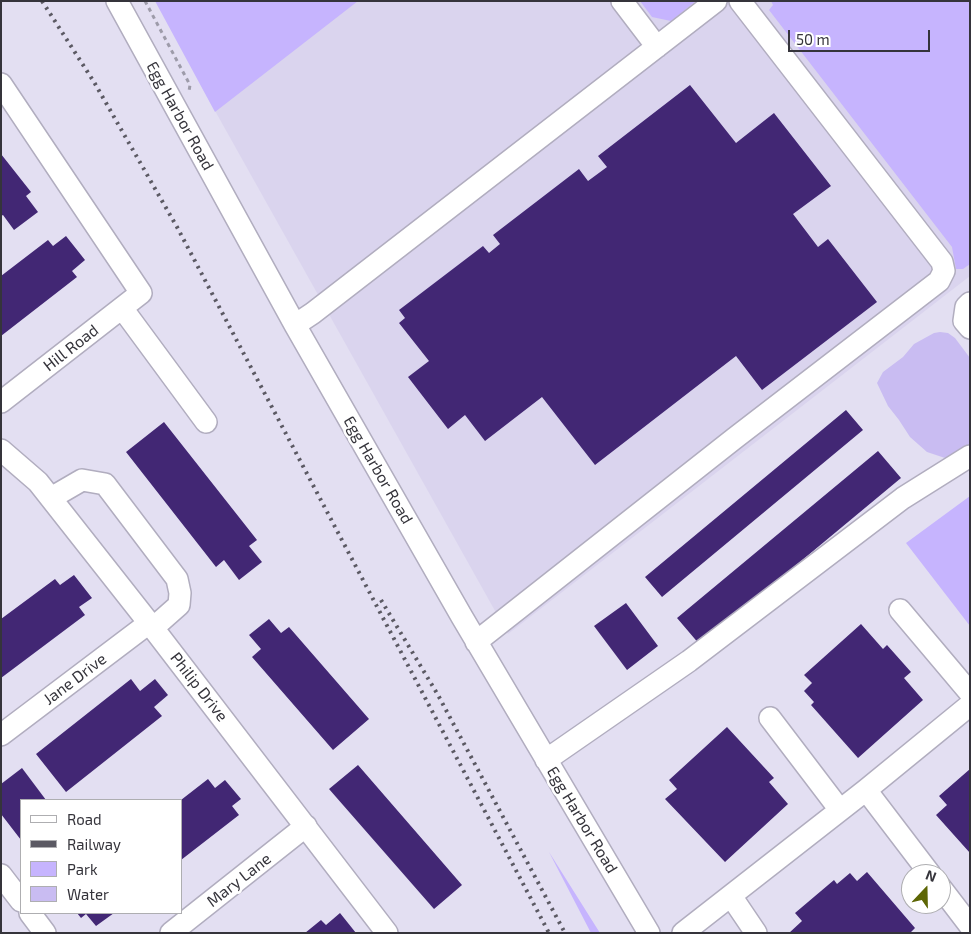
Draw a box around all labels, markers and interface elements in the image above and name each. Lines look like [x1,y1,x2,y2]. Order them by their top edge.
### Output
scale bar [791,20,934,52]
text: 50 m [796,30,830,48]
street label: Egg Harbor Road [142,58,218,174]
street label: Hill Road [40,321,102,375]
street label: Egg Harbor Road [339,413,417,527]
street label: Jane Drive [40,649,110,709]
street label: Philip Drive [166,649,232,725]
street label: Egg Harbor Road [543,763,621,877]
legend [20,799,182,914]
text: Road [67,810,102,828]
text: Railway [67,835,121,853]
street label: Mary Lane [203,849,275,911]
text: Park [67,860,98,878]
north arrow [901,864,951,914]
text: N [923,866,939,885]
text: Water [67,885,109,903]

